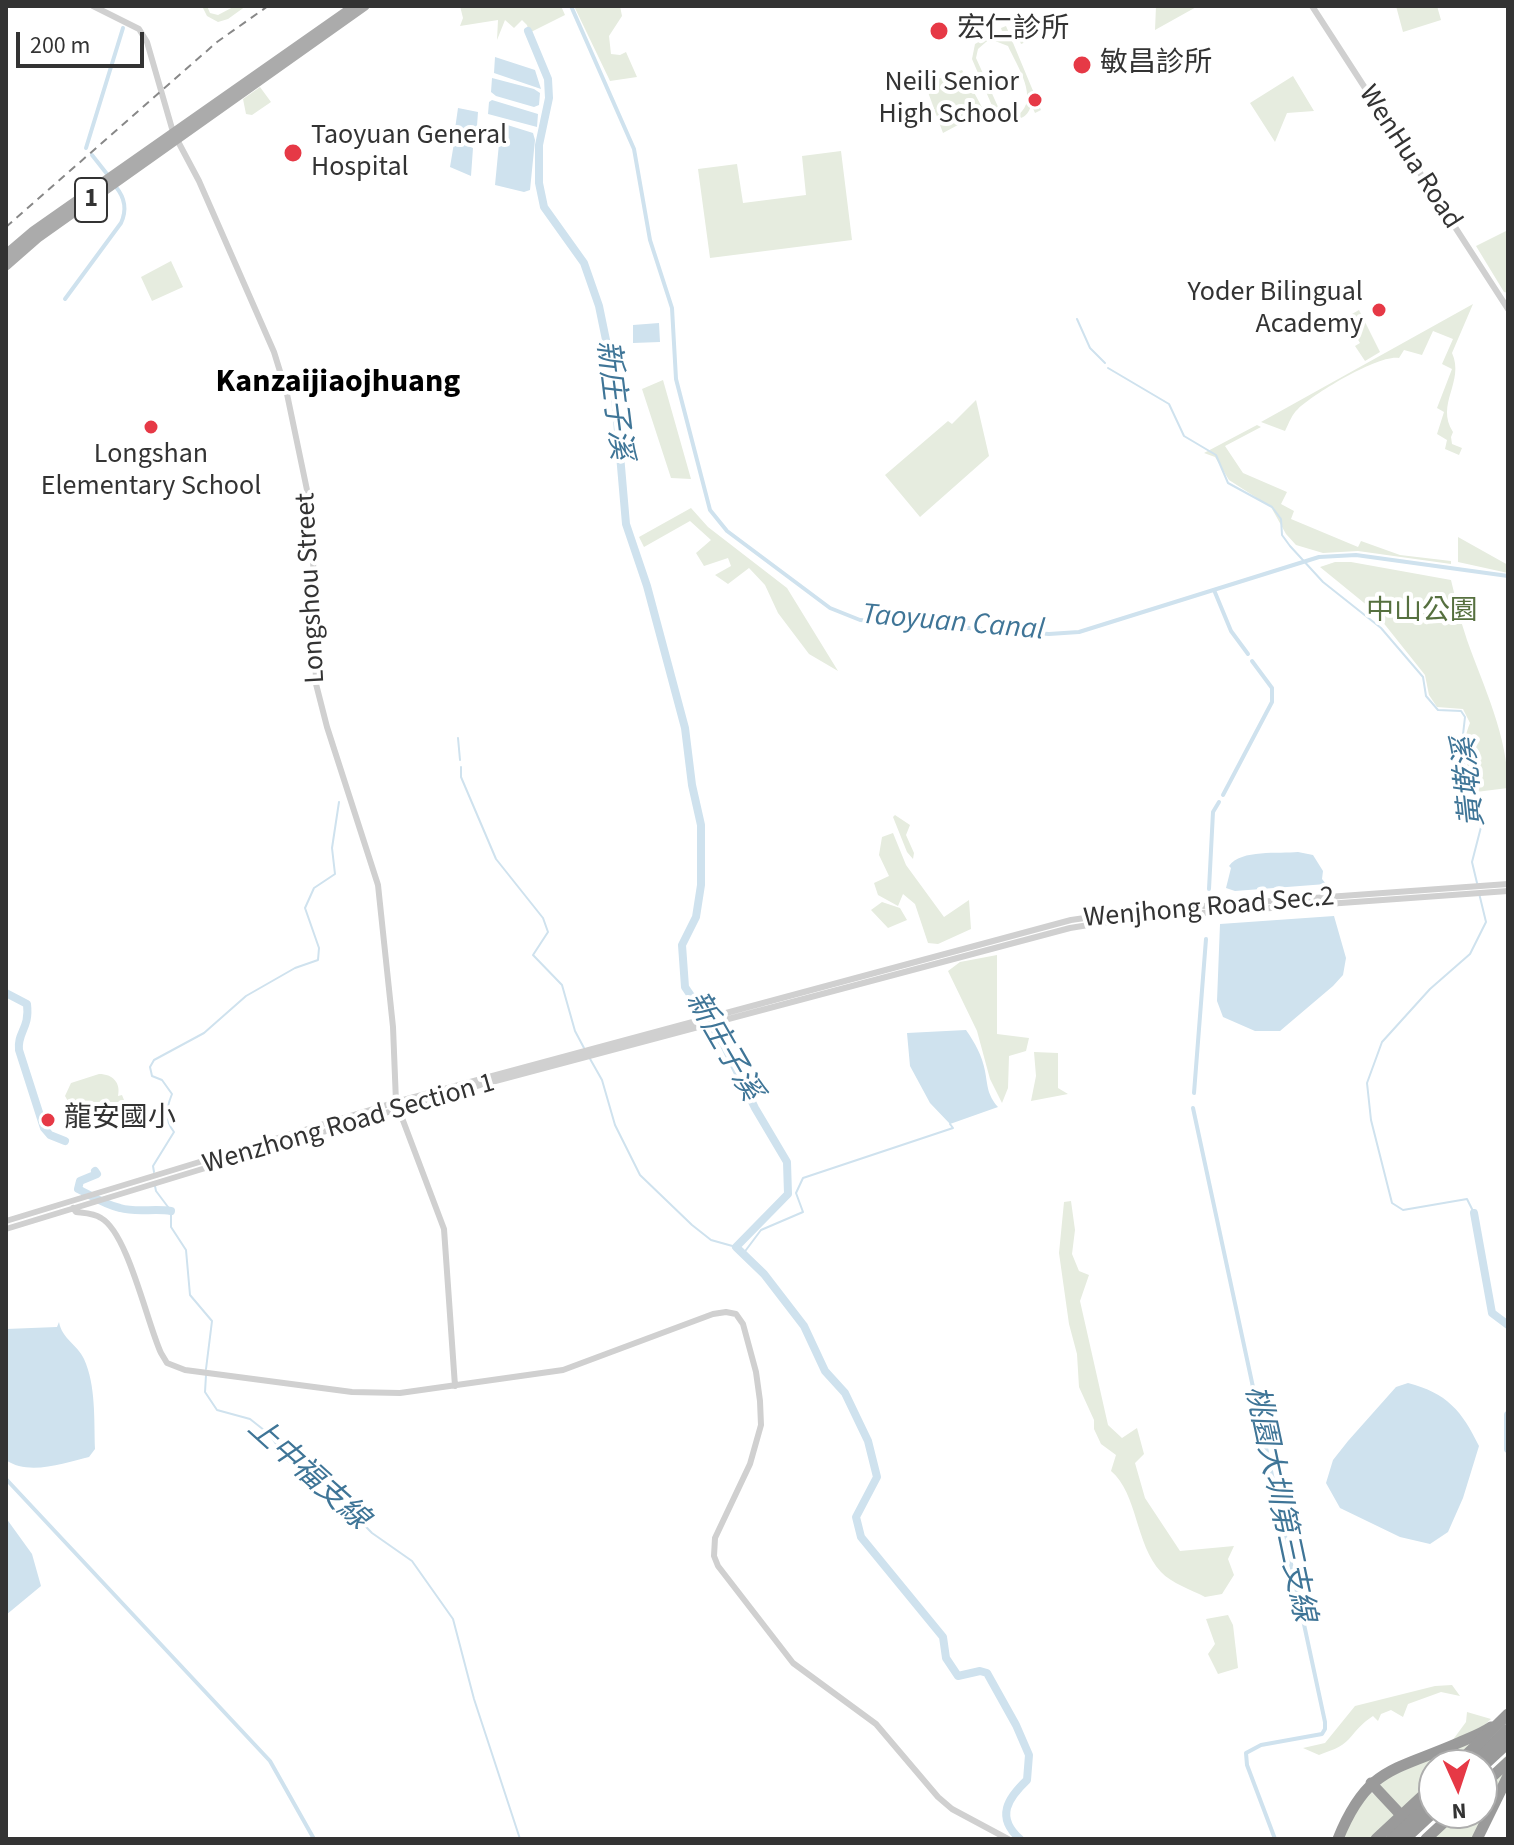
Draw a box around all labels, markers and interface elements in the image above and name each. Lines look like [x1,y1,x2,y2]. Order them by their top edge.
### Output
place label: 宏仁診所 [957,14,1069,48]
scale bar [20,16,148,66]
marker: 宏仁診所 [928,20,950,42]
text: 200 m [30,28,90,63]
place label: 敏昌診所 [1100,48,1212,82]
marker: 敏昌診所 [1071,54,1093,76]
place label: Neili Senior High School [878,67,1019,133]
street label: WenHua Road [1350,80,1468,236]
marker: Neili Senior High School [1026,91,1044,109]
place label: Taoyuan General Hospital [311,120,507,186]
marker: Taoyuan General Hospital [282,142,304,164]
road number: 1 [75,178,107,222]
place label: Yoder Bilingual Academy [1188,277,1363,343]
marker: Yoder Bilingual Academy [1370,301,1388,319]
water label: 新庄子溪 [587,338,637,462]
district label: Kanzaijiaojhuang [216,365,460,403]
marker: Longshan Elementary School [142,418,160,436]
place label: Longshan Elementary School [41,439,261,505]
street label: Longshou Street [290,492,334,684]
park label: 中山公園 [1366,596,1478,630]
water label: Taoyuan Canal [860,598,1046,650]
water label: 黃墘溪 [1448,735,1494,829]
street label: Wenjhong Road Sec.2 [1082,881,1336,937]
water label: 新庄子溪 [676,986,768,1108]
street label: Wenzhong Road Section 1 [199,1067,499,1183]
place label: 龍安國小 [64,1103,176,1137]
marker: 龍安國小 [39,1111,57,1129]
water label: 桃園大圳第三支線 [1235,1383,1321,1625]
water label: 上中福支線 [239,1411,375,1539]
north arrow [1418,1749,1498,1829]
text: N [1451,1795,1467,1827]

